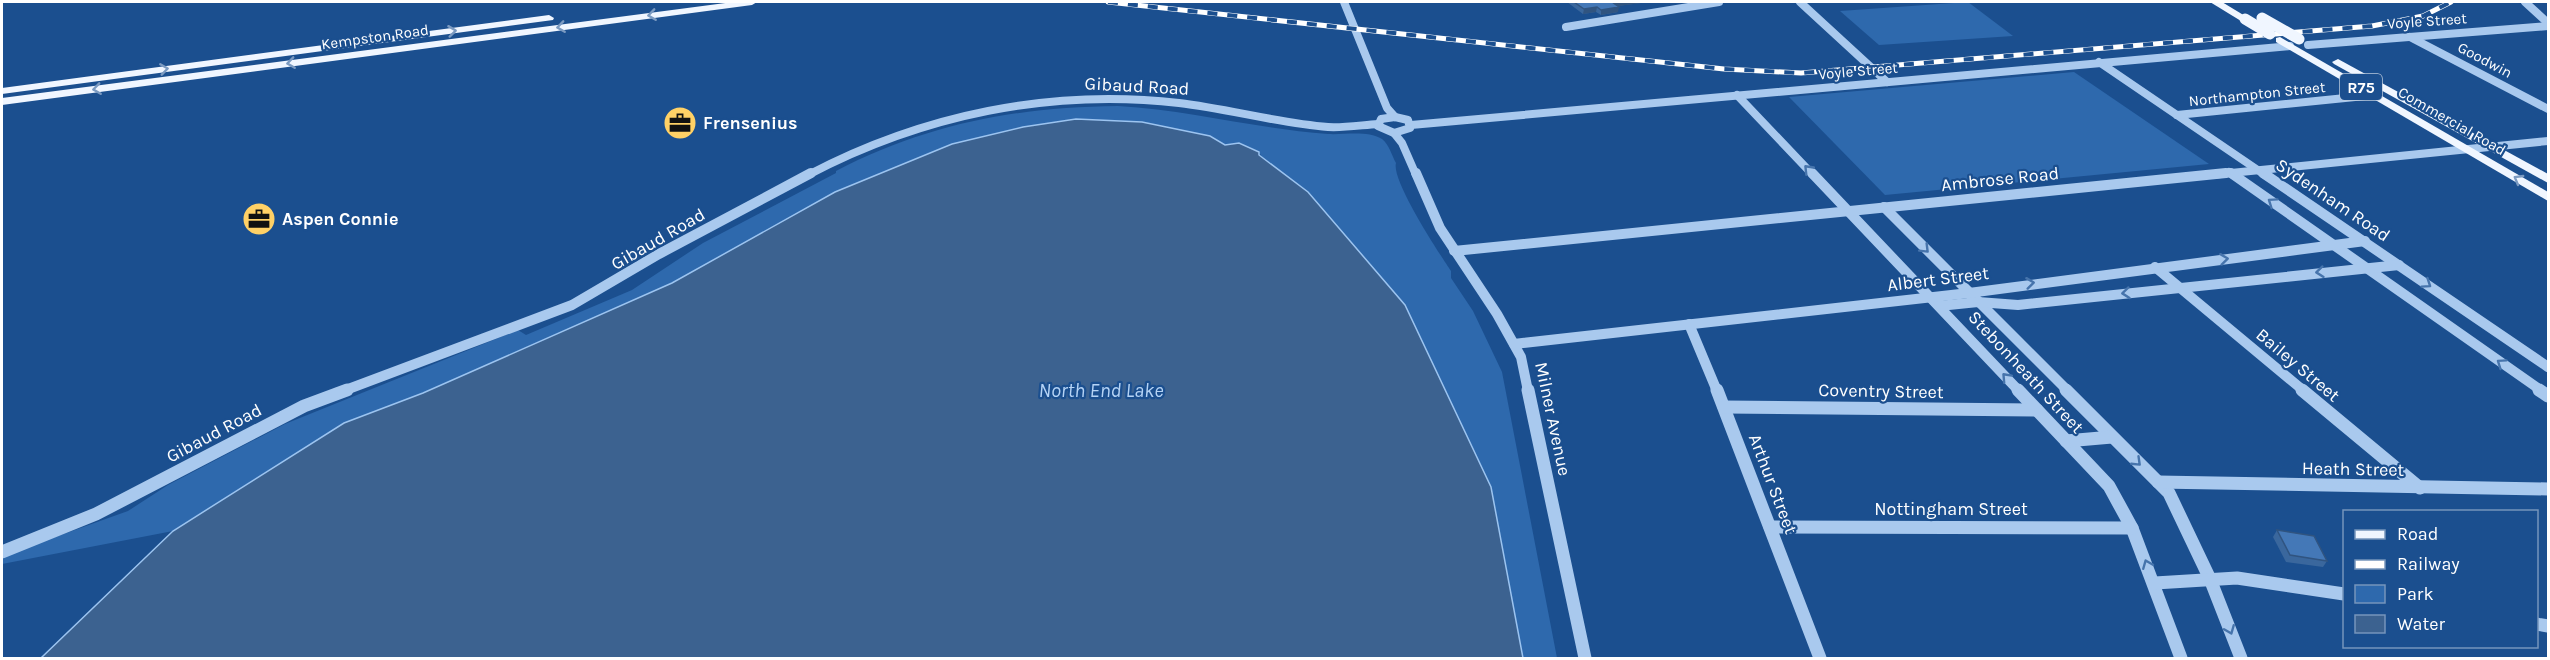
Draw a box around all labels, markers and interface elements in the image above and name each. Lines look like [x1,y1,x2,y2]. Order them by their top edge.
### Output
one-way arrow [648,8,657,20]
street label: Voyle Street [2387,9,2468,33]
one-way arrow [556,20,565,33]
street label: Kempston Road [320,21,430,53]
one-way arrow [448,25,457,37]
street label: Goodwin [2455,38,2515,82]
one-way arrow [286,57,295,69]
street label: Voyle Street [1817,59,1899,83]
one-way arrow [159,63,168,75]
street label: Gibaud Road [1084,72,1190,100]
road number: R75 [2340,74,2382,100]
street label: Northampton Street [2188,78,2327,110]
one-way arrow [93,83,102,95]
street label: Commercial Road [2395,83,2509,159]
office icon: Frensenius [662,105,698,141]
place label: Frensenius [703,112,798,134]
street label: Sydenham Road [2272,154,2394,246]
street label: Ambrose Road [1940,162,2060,196]
one-way arrow [1804,166,1815,177]
one-way arrow [2514,175,2524,186]
one-way arrow [2268,198,2279,209]
office icon: Aspen Connie [241,201,277,237]
street label: Gibaud Road [607,203,709,275]
place label: Aspen Connie [282,208,399,230]
one-way arrow [1918,241,1929,252]
one-way arrow [2219,253,2228,266]
street label: Albert Street [1886,262,1990,296]
one-way arrow [2316,265,2325,278]
one-way arrow [2420,277,2431,288]
one-way arrow [2026,278,2035,290]
one-way arrow [2122,286,2131,299]
street label: Stebonheath Street [1964,306,2089,438]
street label: Bailey Street [2252,324,2345,407]
one-way arrow [2496,359,2507,370]
street label: Milner Avenue [1530,360,1576,478]
one-way arrow [2002,374,2013,384]
water label: North End Lake [1039,379,1163,402]
street label: Coventry Street [1818,379,1944,403]
street label: Gibaud Road [163,399,265,467]
street label: Arthur Street [1744,431,1802,537]
one-way arrow [2129,454,2140,465]
street label: Heath Street [2302,457,2405,481]
street label: Nottingham Street [1874,498,2028,520]
legend [2343,510,2538,648]
text: Road [2397,523,2438,545]
text: Railway [2397,553,2460,575]
one-way arrow [2142,559,2154,570]
text: Park [2397,583,2434,605]
text: Water [2397,613,2445,635]
one-way arrow [2223,624,2235,635]

